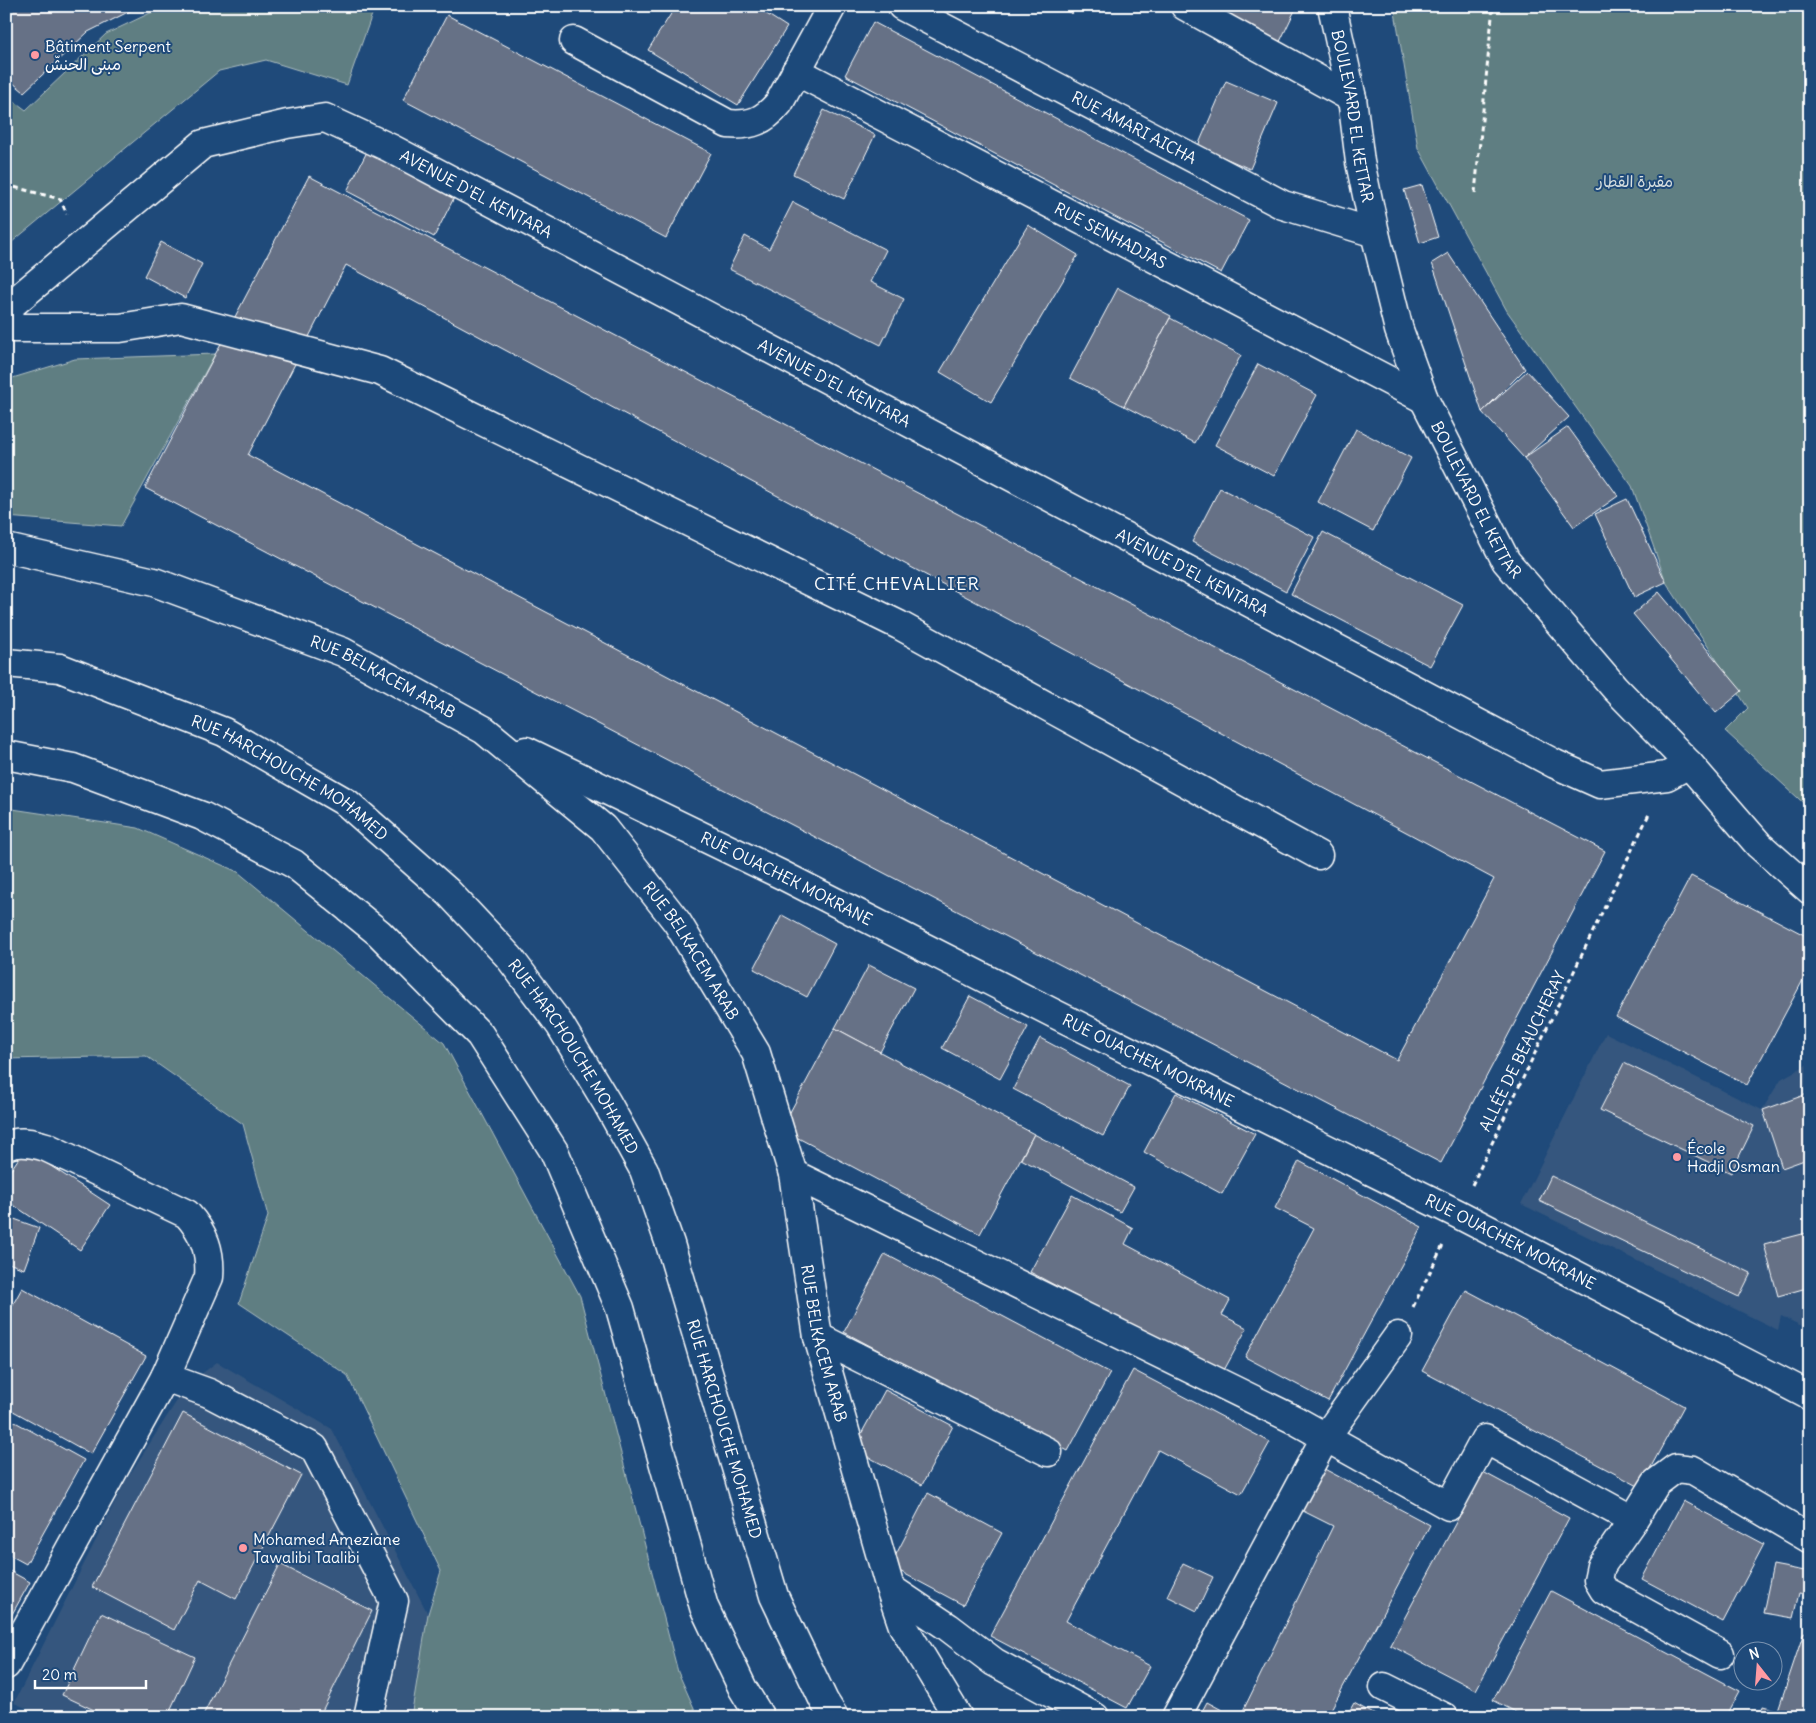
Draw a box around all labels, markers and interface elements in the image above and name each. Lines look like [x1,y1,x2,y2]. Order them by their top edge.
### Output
street label: BOULEVARD EL KETTAR [1327,28,1378,204]
place label: Bâtiment Serpent مبنى الحنشّ [45,36,171,75]
marker: Bâtiment Serpent مبنى الحنشّ [29,49,41,61]
street label: RUE AMARI AICHA [1068,86,1200,168]
street label: AVENUE D'EL KENTARA [397,145,556,242]
park label: مقبرة القطار [1595,171,1673,191]
street label: RUE SENHADJAS [1051,198,1170,273]
street label: AVENUE D'EL KENTARA [755,334,914,431]
street label: BOULEVARD EL KETTAR [1427,418,1526,582]
street label: AVENUE D'EL KENTARA [1113,524,1272,621]
district label: CITÉ CHEVALLIER [814,572,980,595]
street label: RUE BELKACEM ARAB [308,631,459,722]
street label: RUE HARCHOUCHE MOHAMED [189,710,392,845]
street label: RUE OUACHEK MOKRANE [697,827,876,929]
street label: RUE BELKACEM ARAB [639,877,743,1023]
street label: RUE HARCHOUCHE MOHAMED [504,955,643,1157]
street label: ALLÉE DE BEAUCHERAY [1474,968,1570,1134]
street label: RUE OUACHEK MOKRANE [1059,1009,1238,1111]
place label: École Hadji Osman [1687,1138,1780,1176]
marker: École Hadji Osman [1671,1151,1683,1163]
street label: RUE OUACHEK MOKRANE [1422,1189,1599,1294]
street label: RUE BELKACEM ARAB [797,1263,852,1424]
street label: RUE HARCHOUCHE MOHAMED [683,1317,766,1541]
place label: Mohamed Ameziane Tawalibi Taalibi [253,1529,400,1567]
marker: Mohamed Ameziane Tawalibi Taalibi [237,1542,249,1554]
north arrow [1734,1640,1784,1690]
text: N [1747,1644,1761,1664]
scale bar [35,1658,146,1690]
text: 20 m [42,1665,77,1684]

